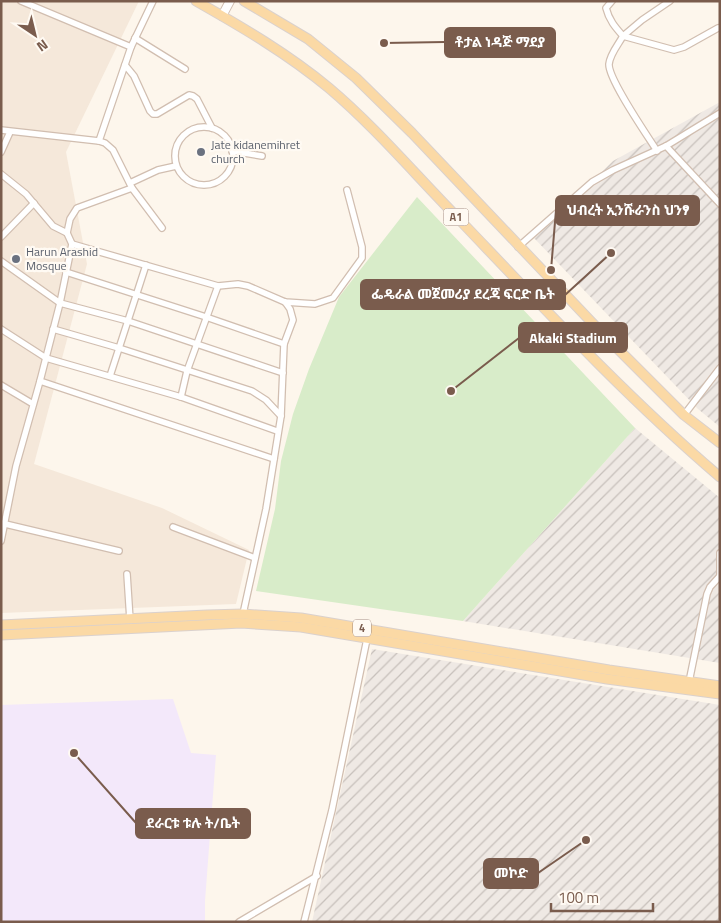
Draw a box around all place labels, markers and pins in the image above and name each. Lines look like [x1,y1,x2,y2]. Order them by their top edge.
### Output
callout: ቶታል ነዳጅ ማደያ [445,28,555,57]
place label: Jate kidanemihret church [211,135,301,168]
marker: Jate kidanemihret church [195,146,207,158]
callout: ህብረት ኢንሹራንስ ህንፃ [556,196,699,225]
place label: Harun Arashid Mosque [26,242,98,275]
marker: Harun Arashid Mosque [10,253,22,265]
callout: ፌዴራል መጀመሪያ ደረጃ ፍርድ ቤት [361,280,565,309]
callout: Akaki Stadium [519,323,627,352]
callout: ደራርቱ ቱሉ ት/ቤት [136,809,250,838]
callout: መኮድ [484,859,538,888]

